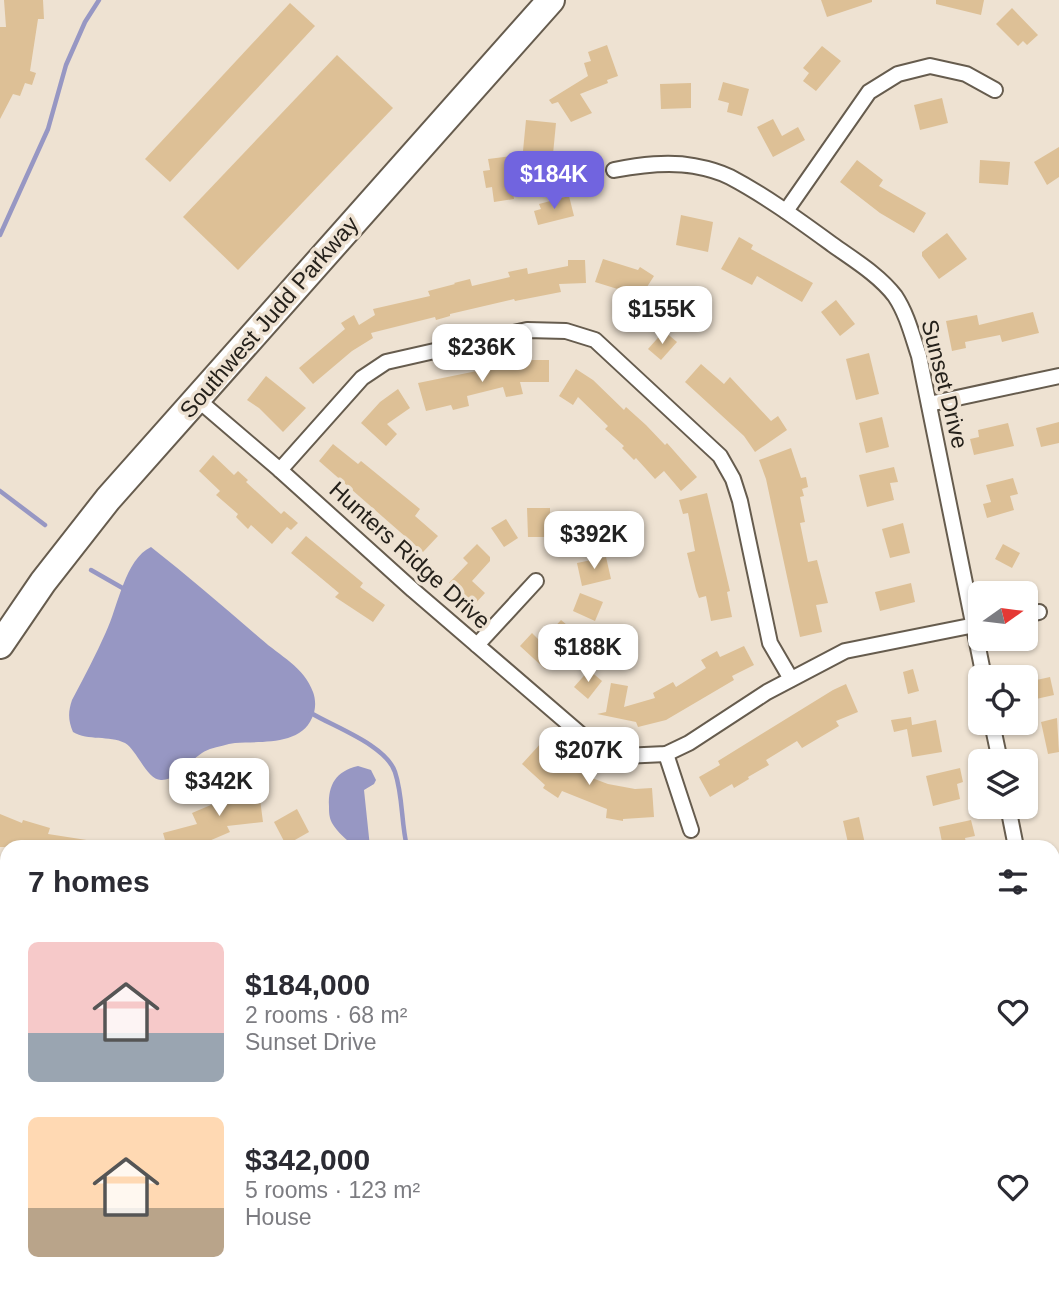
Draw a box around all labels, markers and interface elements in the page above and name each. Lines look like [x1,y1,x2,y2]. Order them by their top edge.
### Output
pin: $184K [505,152,603,211]
text: $184K [520,161,588,187]
street label: Southwest Judd Parkway [174,211,364,423]
pin: $155K [613,286,711,346]
text: $155K [628,296,696,322]
street label: Sunset Drive [916,317,974,451]
pin: $236K [433,324,531,384]
text: $236K [448,334,516,360]
street label: Hunters Ridge Drive [324,476,496,634]
pin: $392K [545,512,643,571]
text: $392K [560,521,628,547]
north arrow [968,581,1038,651]
map controls [968,581,1038,819]
pin: $188K [539,624,637,684]
text: $188K [554,634,622,660]
button: locate [968,665,1038,735]
pin: $207K [540,728,638,787]
text: $207K [555,737,623,763]
button: layers [968,749,1038,819]
pin: $342K [170,758,268,818]
text: $342K [185,768,253,794]
icon: filters [994,863,1032,901]
text: 7 homes [28,865,150,898]
text: $184,000 [245,968,370,1001]
icon: home [84,970,168,1054]
icon: heart [994,993,1032,1031]
text: 2 rooms · 68 m² [245,1002,407,1028]
text: Sunset Drive [245,1029,377,1055]
text: $342,000 [245,1143,370,1176]
icon: home [84,1145,168,1229]
icon: heart [994,1168,1032,1206]
text: 5 rooms · 123 m² [245,1177,420,1203]
text: House [245,1204,311,1230]

